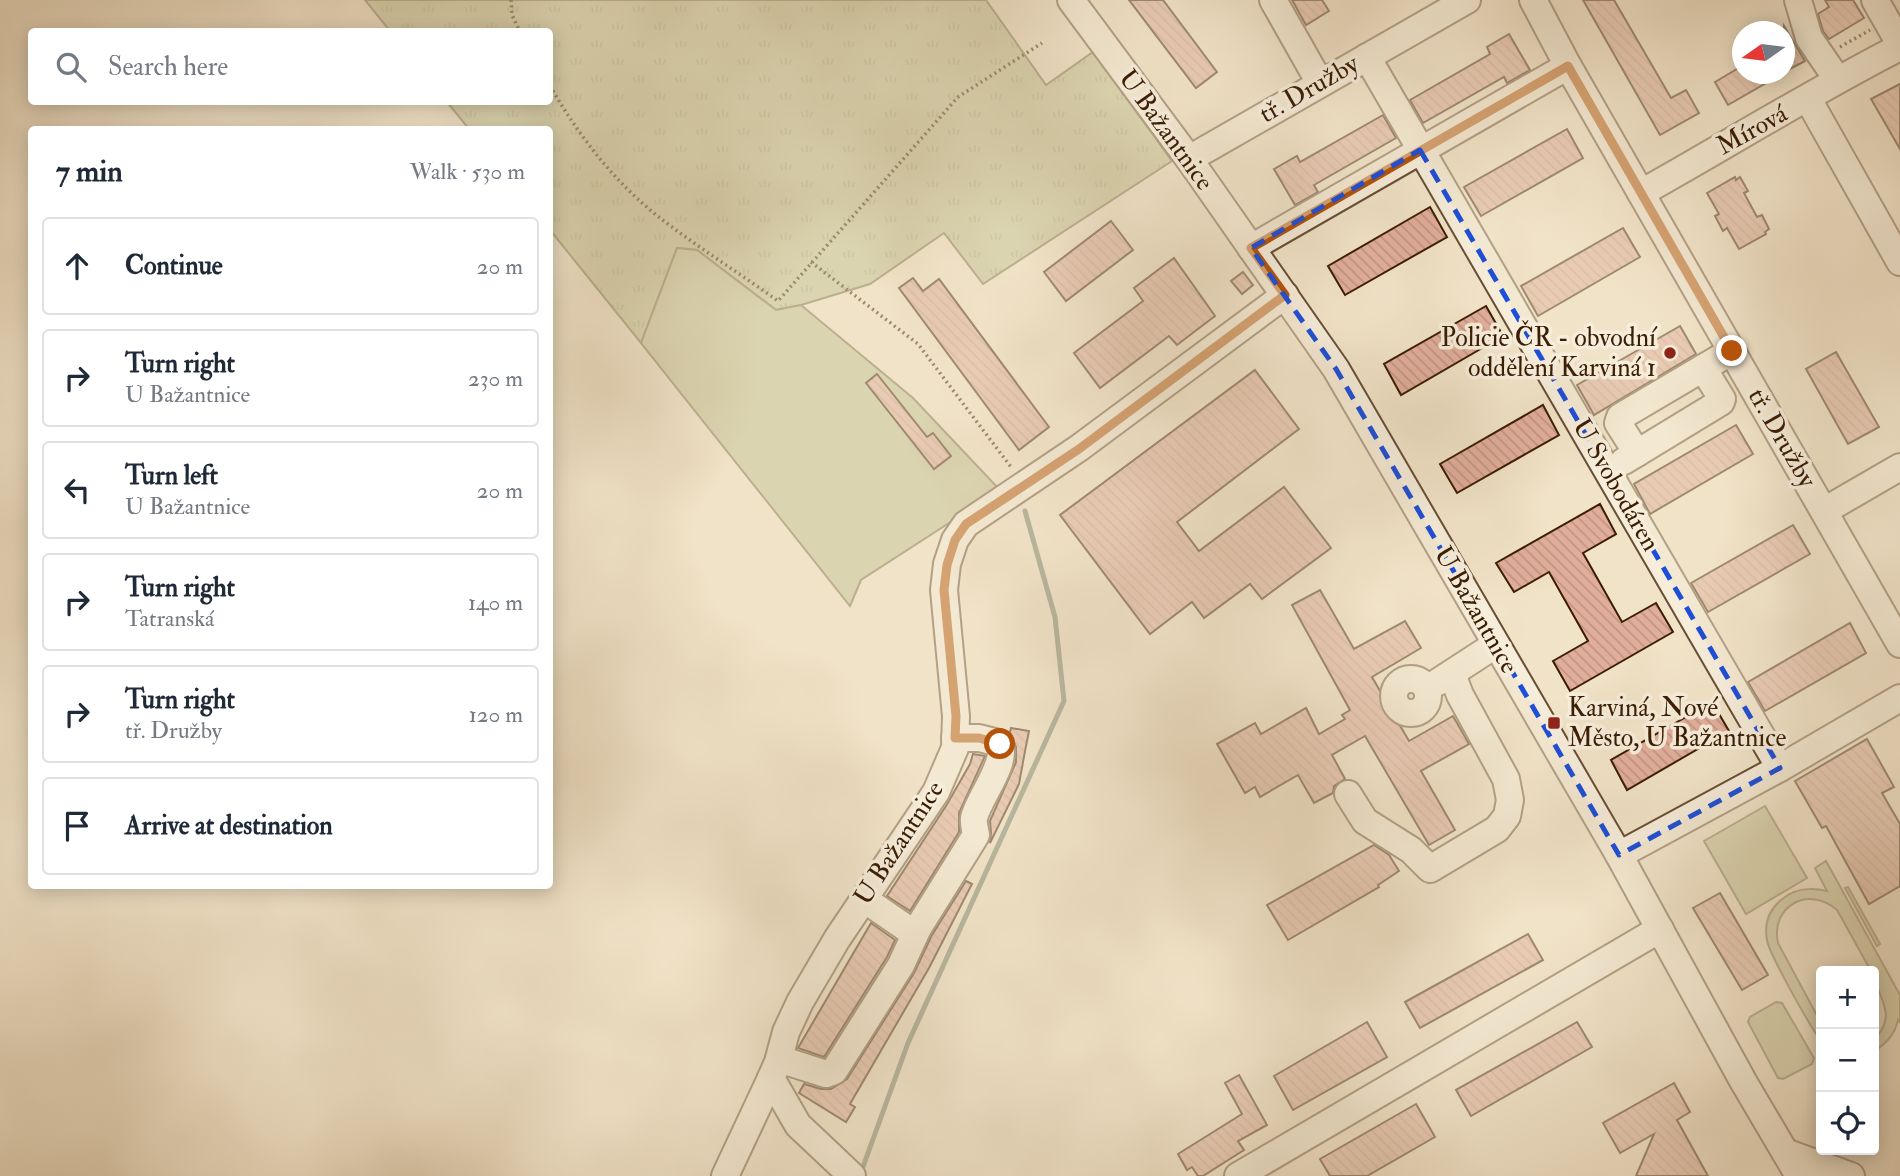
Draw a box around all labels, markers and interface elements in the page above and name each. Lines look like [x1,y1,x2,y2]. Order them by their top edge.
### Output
north arrow [1732,21,1795,84]
search box [28,28,553,105]
street label: tř. Družby [1254,47,1365,130]
icon: search [52,48,90,86]
text: Search here [108,51,228,83]
street label: U Bažantnice [1111,63,1221,197]
street label: Mírová [1711,97,1793,162]
text: 7 min [56,153,123,190]
text: Walk · 530 m [410,157,525,186]
icon: ahead [58,247,96,285]
text: Continue [125,250,223,282]
text: 20 m [477,252,523,281]
place label: Policie ČR - obvodní oddělení Karviná 1 [1441,319,1658,384]
route end [1716,335,1747,366]
marker: Policie ČR - obvodní oddělení Karviná 1 [1662,345,1678,361]
text: Turn right [125,348,235,380]
icon: right [58,359,96,397]
text: 230 m [468,364,523,393]
text: U Bažantnice [125,380,250,409]
street label: tř. Družby [1741,383,1824,494]
street label: U Svobodáren [1565,413,1667,557]
text: Turn left [125,460,218,492]
icon: left [58,471,96,509]
text: 20 m [477,476,523,505]
text: U Bažantnice [125,492,250,521]
street label: U Bažantnice [1427,541,1525,679]
text: Turn right [125,572,235,604]
icon: right [58,583,96,621]
text: 140 m [468,588,523,617]
text: Tatranská [125,604,214,633]
text: Turn right [125,684,235,716]
place label: Karviná, Nové Město, U Bažantnice [1568,692,1787,754]
icon: right [58,695,96,733]
text: 120 m [469,700,523,729]
marker: Karviná, Nové Město, U Bažantnice [1546,715,1562,731]
text: tř. Družby [125,716,222,745]
route start [984,728,1015,759]
street label: U Bažantnice [847,775,951,911]
icon: arrive [58,807,96,845]
text: Arrive at destination [125,810,333,842]
map controls [1816,966,1879,1155]
button: + [1816,966,1879,1029]
button: − [1816,1029,1879,1092]
button: locate [1816,1092,1879,1155]

